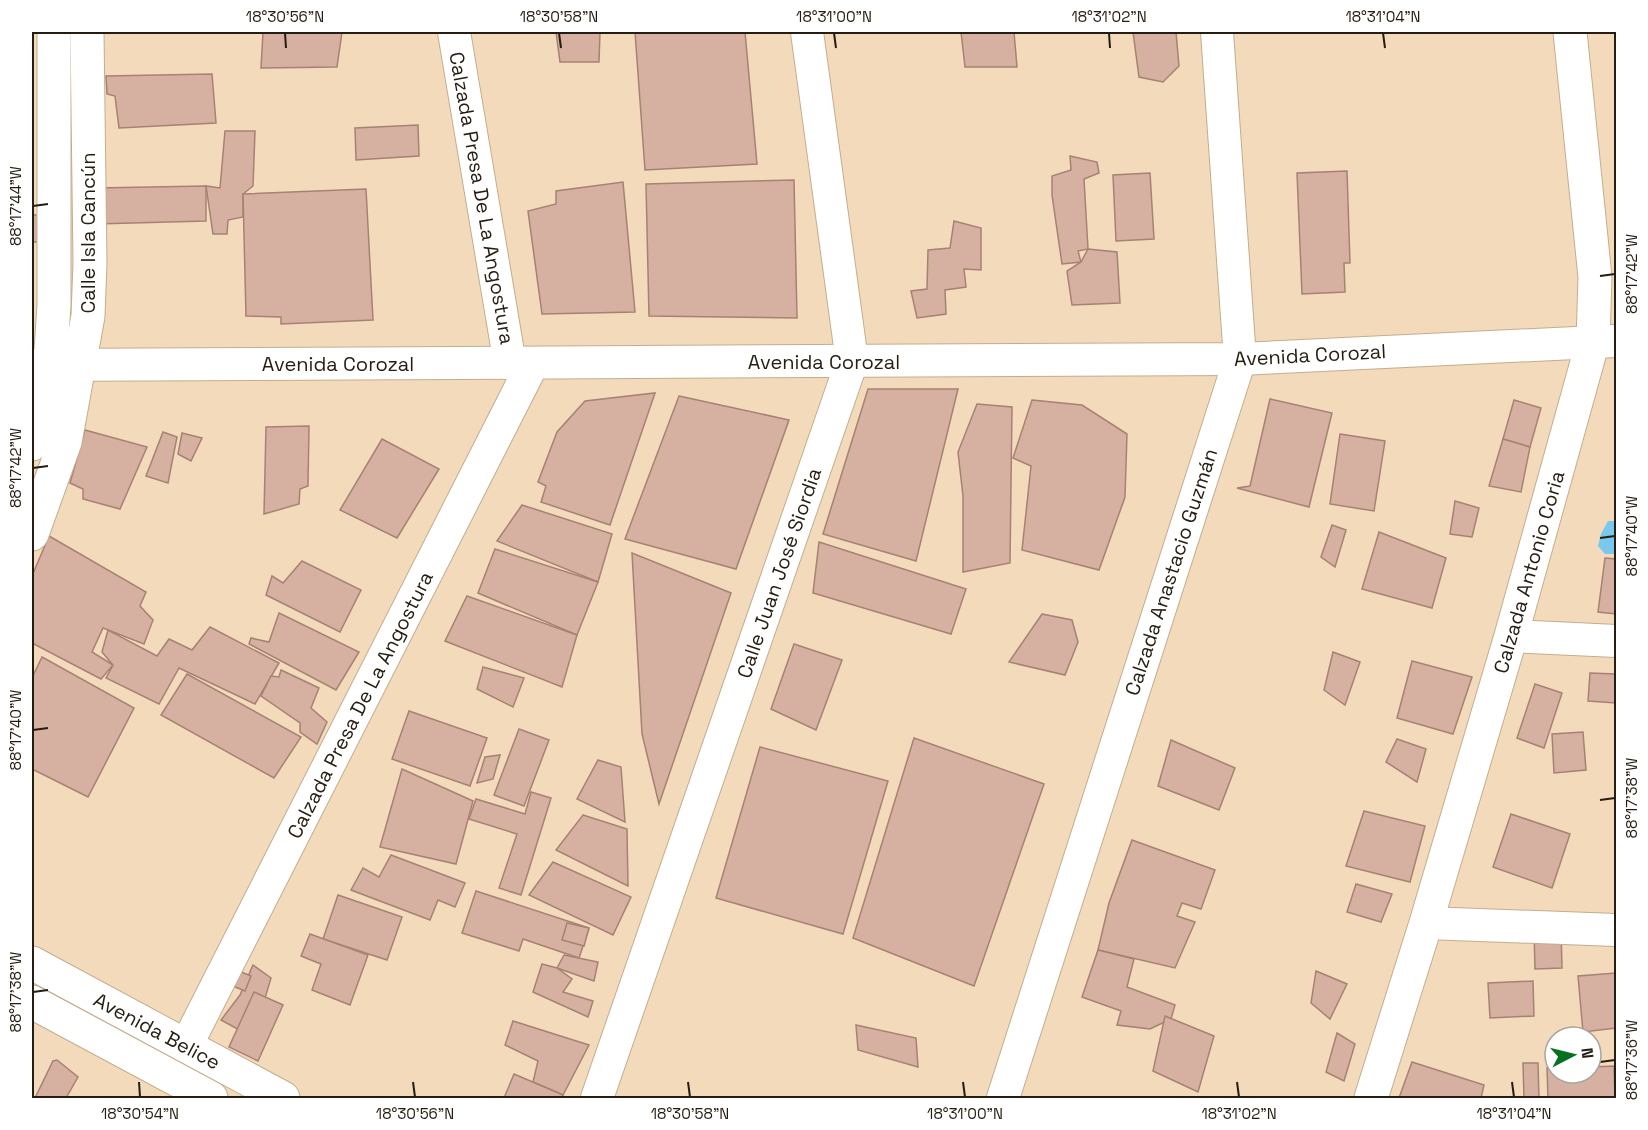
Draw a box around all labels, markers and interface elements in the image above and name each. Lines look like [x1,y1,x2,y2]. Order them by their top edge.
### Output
text: 18°30'56"N [246,7,324,26]
text: 18°30'58"N [520,7,598,26]
text: 18°31'00"N [796,7,872,26]
text: 18°31'02"N [1071,7,1147,26]
text: 18°31'04"N [1346,7,1421,26]
street label: Calzada Presa De La Angostura [443,50,521,346]
street label: Calle Isla Cancún [75,152,101,314]
text: 88°17'44"W [6,166,25,246]
text: 88°17'42"W [1622,234,1641,314]
street label: Avenida Corozal [1233,338,1387,372]
street label: Avenida Corozal [748,349,900,375]
street label: Avenida Corozal [262,351,414,377]
text: 88°17'42"W [6,428,25,508]
street label: Calzada Anastacio Guzmán [1119,445,1223,699]
street label: Calle Juan José Siordia [731,464,827,682]
street label: Calzada Antonio Coria [1488,468,1570,676]
text: 88°17'40"W [1622,496,1641,576]
street label: Calzada Presa De La Angostura [281,567,439,843]
text: 88°17'40"W [6,690,25,770]
text: 88°17'38"W [1622,758,1641,838]
text: 88°17'38"W [6,952,25,1032]
street label: Avenida Belice [89,987,225,1075]
text: 88°17'36"W [1622,1020,1641,1100]
north arrow [1543,1025,1603,1085]
text: N [1576,1047,1598,1060]
text: 18°30'54"N [101,1104,179,1123]
text: 18°30'56"N [376,1104,454,1123]
text: 18°30'58"N [651,1104,729,1123]
text: 18°31'00"N [927,1104,1003,1123]
text: 18°31'02"N [1201,1104,1277,1123]
text: 18°31'04"N [1477,1104,1552,1123]

